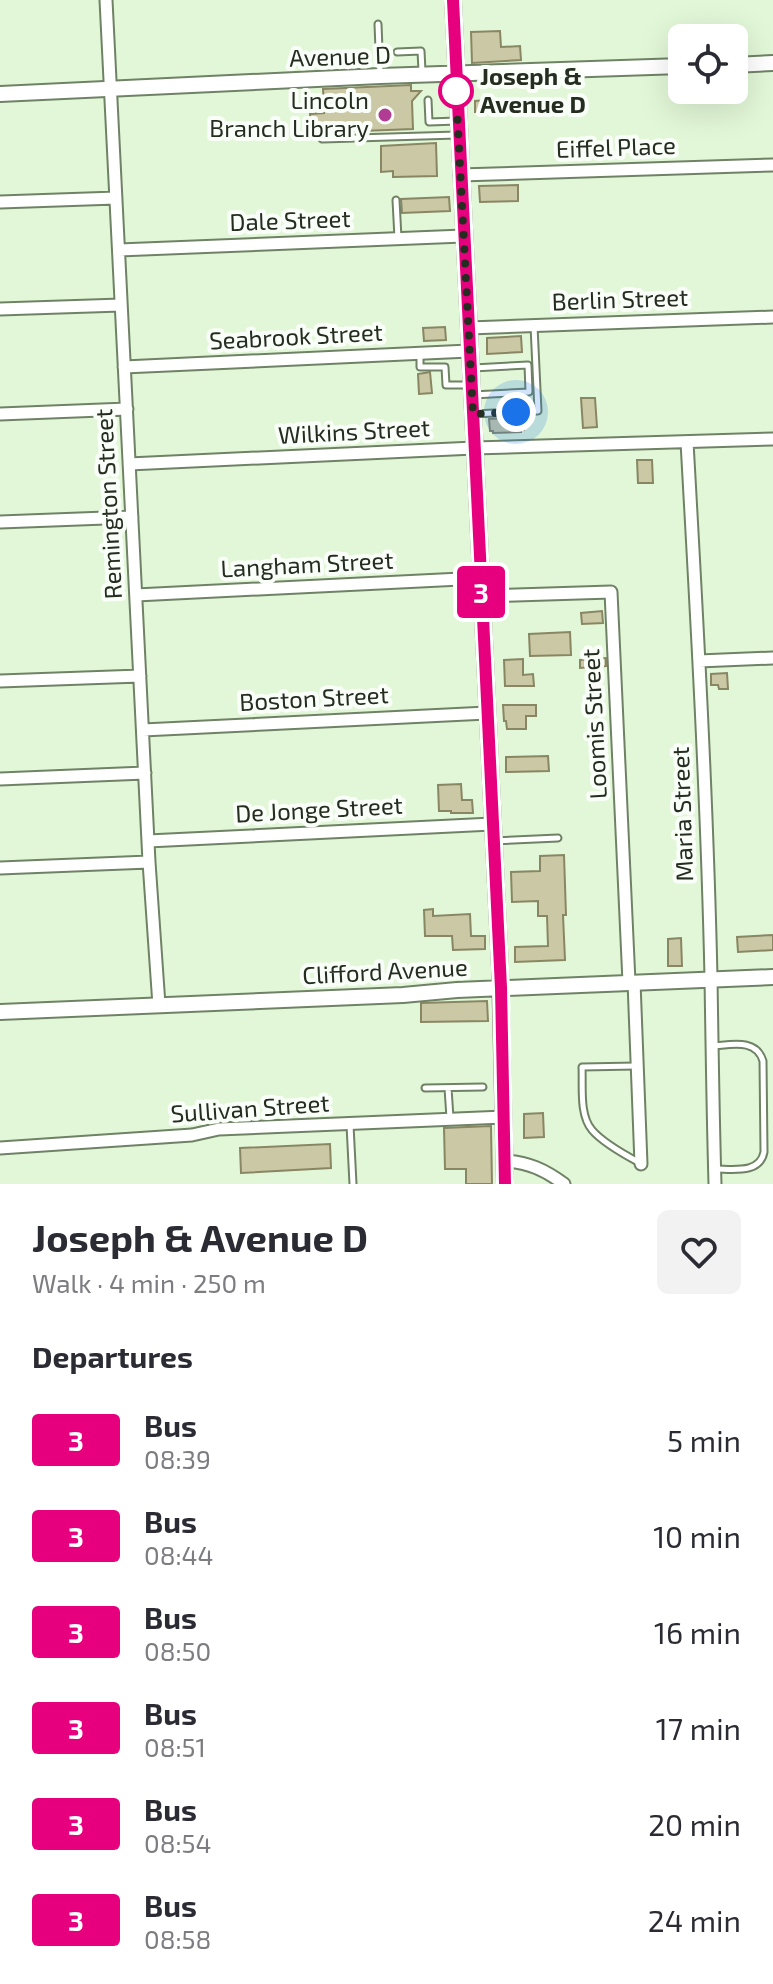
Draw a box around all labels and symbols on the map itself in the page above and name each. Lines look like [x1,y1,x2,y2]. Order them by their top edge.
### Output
street label: Avenue D [289,39,391,72]
place label: Joseph & Avenue D [480,61,586,118]
marker: Joseph & Avenue D [439,74,473,108]
place label: Lincoln Branch Library [209,85,369,142]
marker: Lincoln Branch Library [376,106,394,124]
street label: Eiffel Place [556,130,676,163]
street label: Dale Street [229,203,351,236]
street label: Berlin Street [551,282,689,315]
street label: Seabrook Street [208,316,383,355]
your location [496,392,536,432]
street label: Remington Street [88,408,127,600]
street label: Wilkins Street [277,412,431,449]
street label: Langham Street [220,544,394,583]
line badge: 3 [455,566,507,618]
street label: Loomis Street [575,648,612,800]
street label: Boston Street [239,679,389,716]
street label: Maria Street [665,746,698,882]
street label: De Jonge Street [234,790,403,827]
street label: Clifford Avenue [301,952,468,989]
street label: Sullivan Street [170,1087,330,1128]

